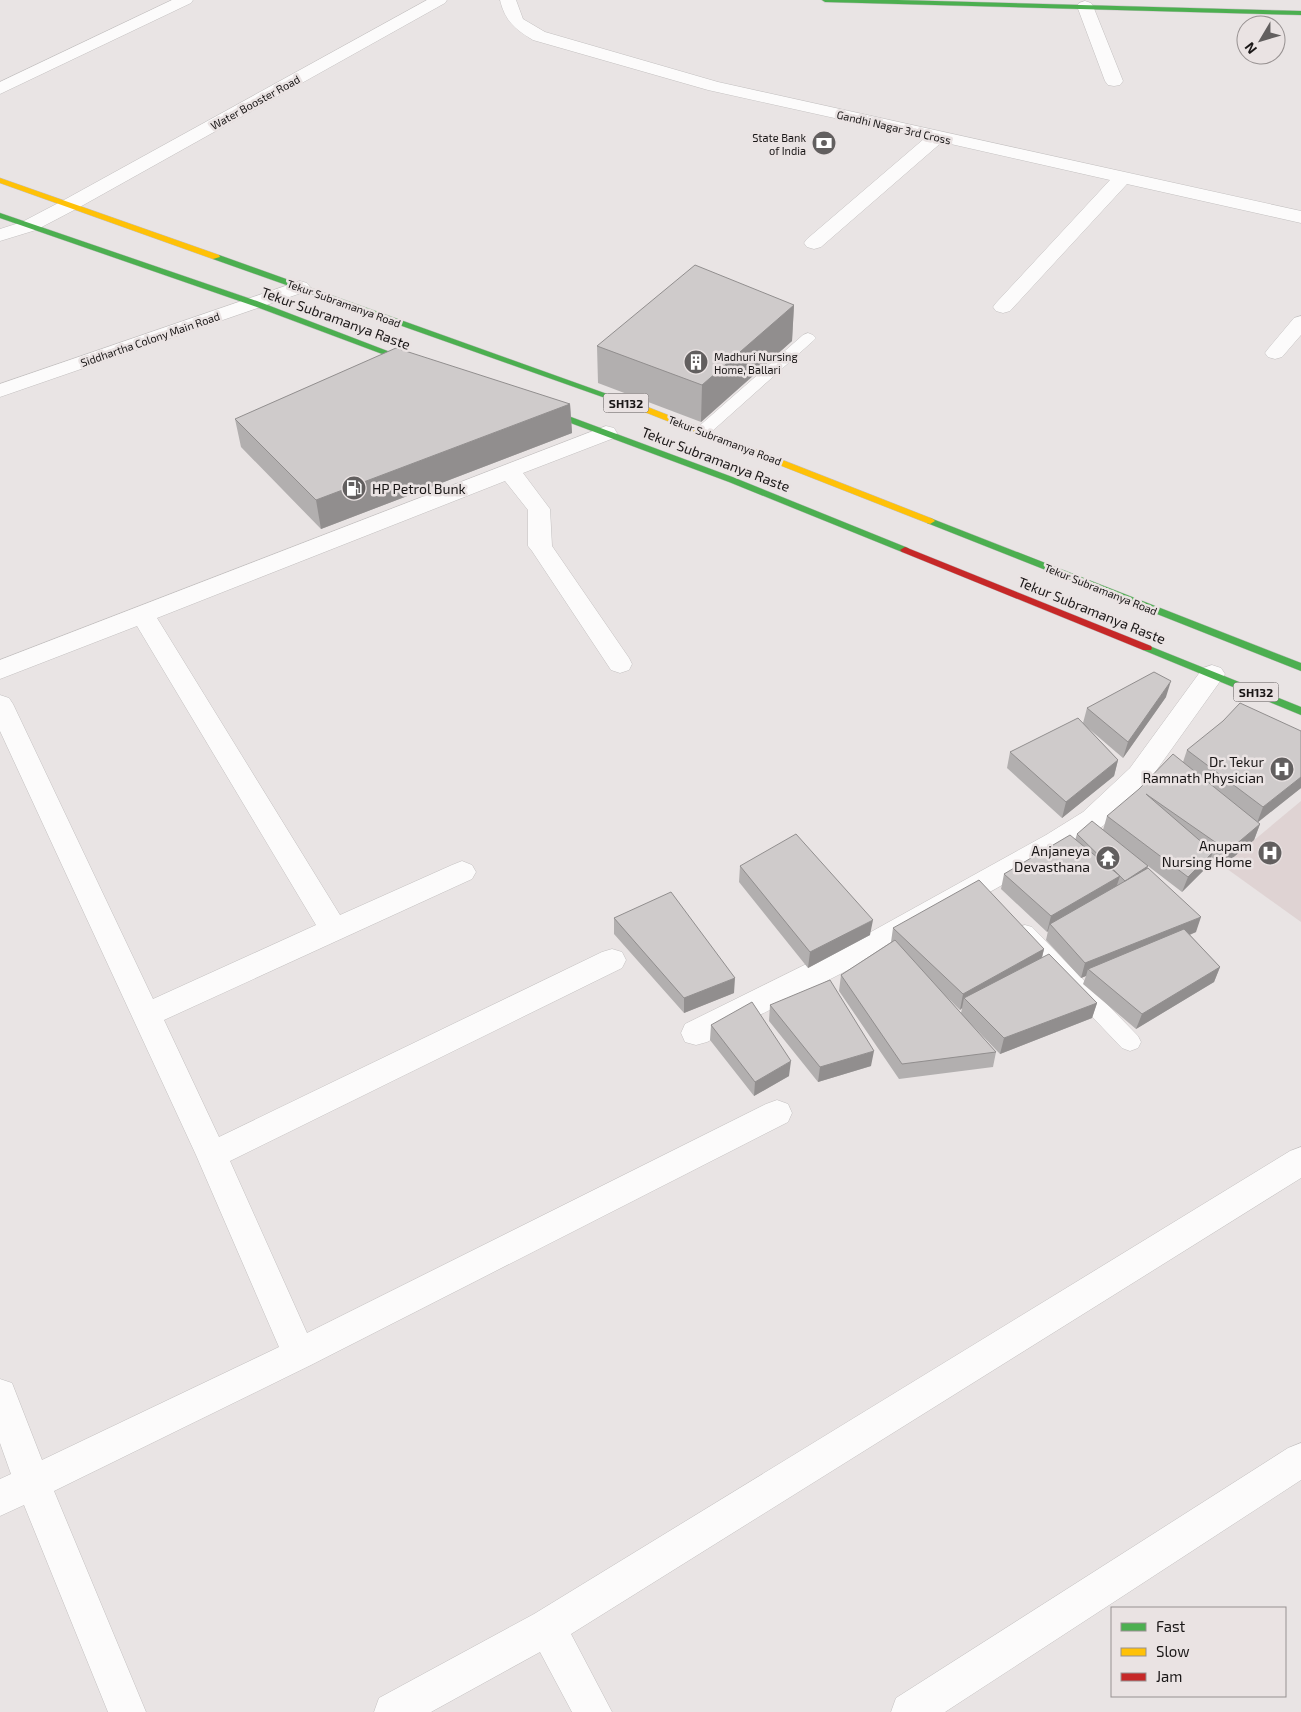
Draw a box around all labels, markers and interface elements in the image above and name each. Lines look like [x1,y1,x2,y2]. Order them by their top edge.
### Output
north arrow [1236,15,1286,65]
text: N [1241,39,1260,58]
street label: Water Booster Road [208,72,302,132]
street label: Gandhi Nagar 3rd Cross [836,108,953,147]
bank icon: State Bank of India [811,130,837,156]
place label: State Bank of India [752,131,806,157]
street label: Tekur Subramanya Road [285,276,403,330]
street label: Tekur Subramanya Raste [259,283,413,353]
street label: Siddhartha Colony Main Road [79,309,221,369]
building icon: Madhuri Nursing Home, Ballari [683,349,709,375]
place label: Madhuri Nursing Home, Ballari [714,350,798,376]
road number: SH132 [604,393,648,412]
street label: Tekur Subramanya Road [666,412,784,468]
street label: Tekur Subramanya Raste [640,423,792,495]
fuel station icon: HP Petrol Bunk [341,475,367,501]
place label: HP Petrol Bunk [372,480,466,497]
street label: Tekur Subramanya Road [1043,560,1159,618]
street label: Tekur Subramanya Raste [1016,573,1168,647]
road number: SH132 [1234,682,1278,702]
place label: Dr. Tekur Ramnath Physician [1142,753,1264,786]
hospital icon: Dr. Tekur Ramnath Physician [1269,756,1295,782]
place label: Anupam Nursing Home [1162,837,1252,870]
hospital icon: Anupam Nursing Home [1257,840,1283,866]
place label: Anjaneya Devasthana [1014,842,1090,875]
temple icon: Anjaneya Devasthana [1095,845,1121,871]
legend [1111,1607,1286,1697]
text: Fast [1156,1617,1186,1635]
text: Slow [1156,1642,1190,1660]
text: Jam [1156,1667,1182,1685]

